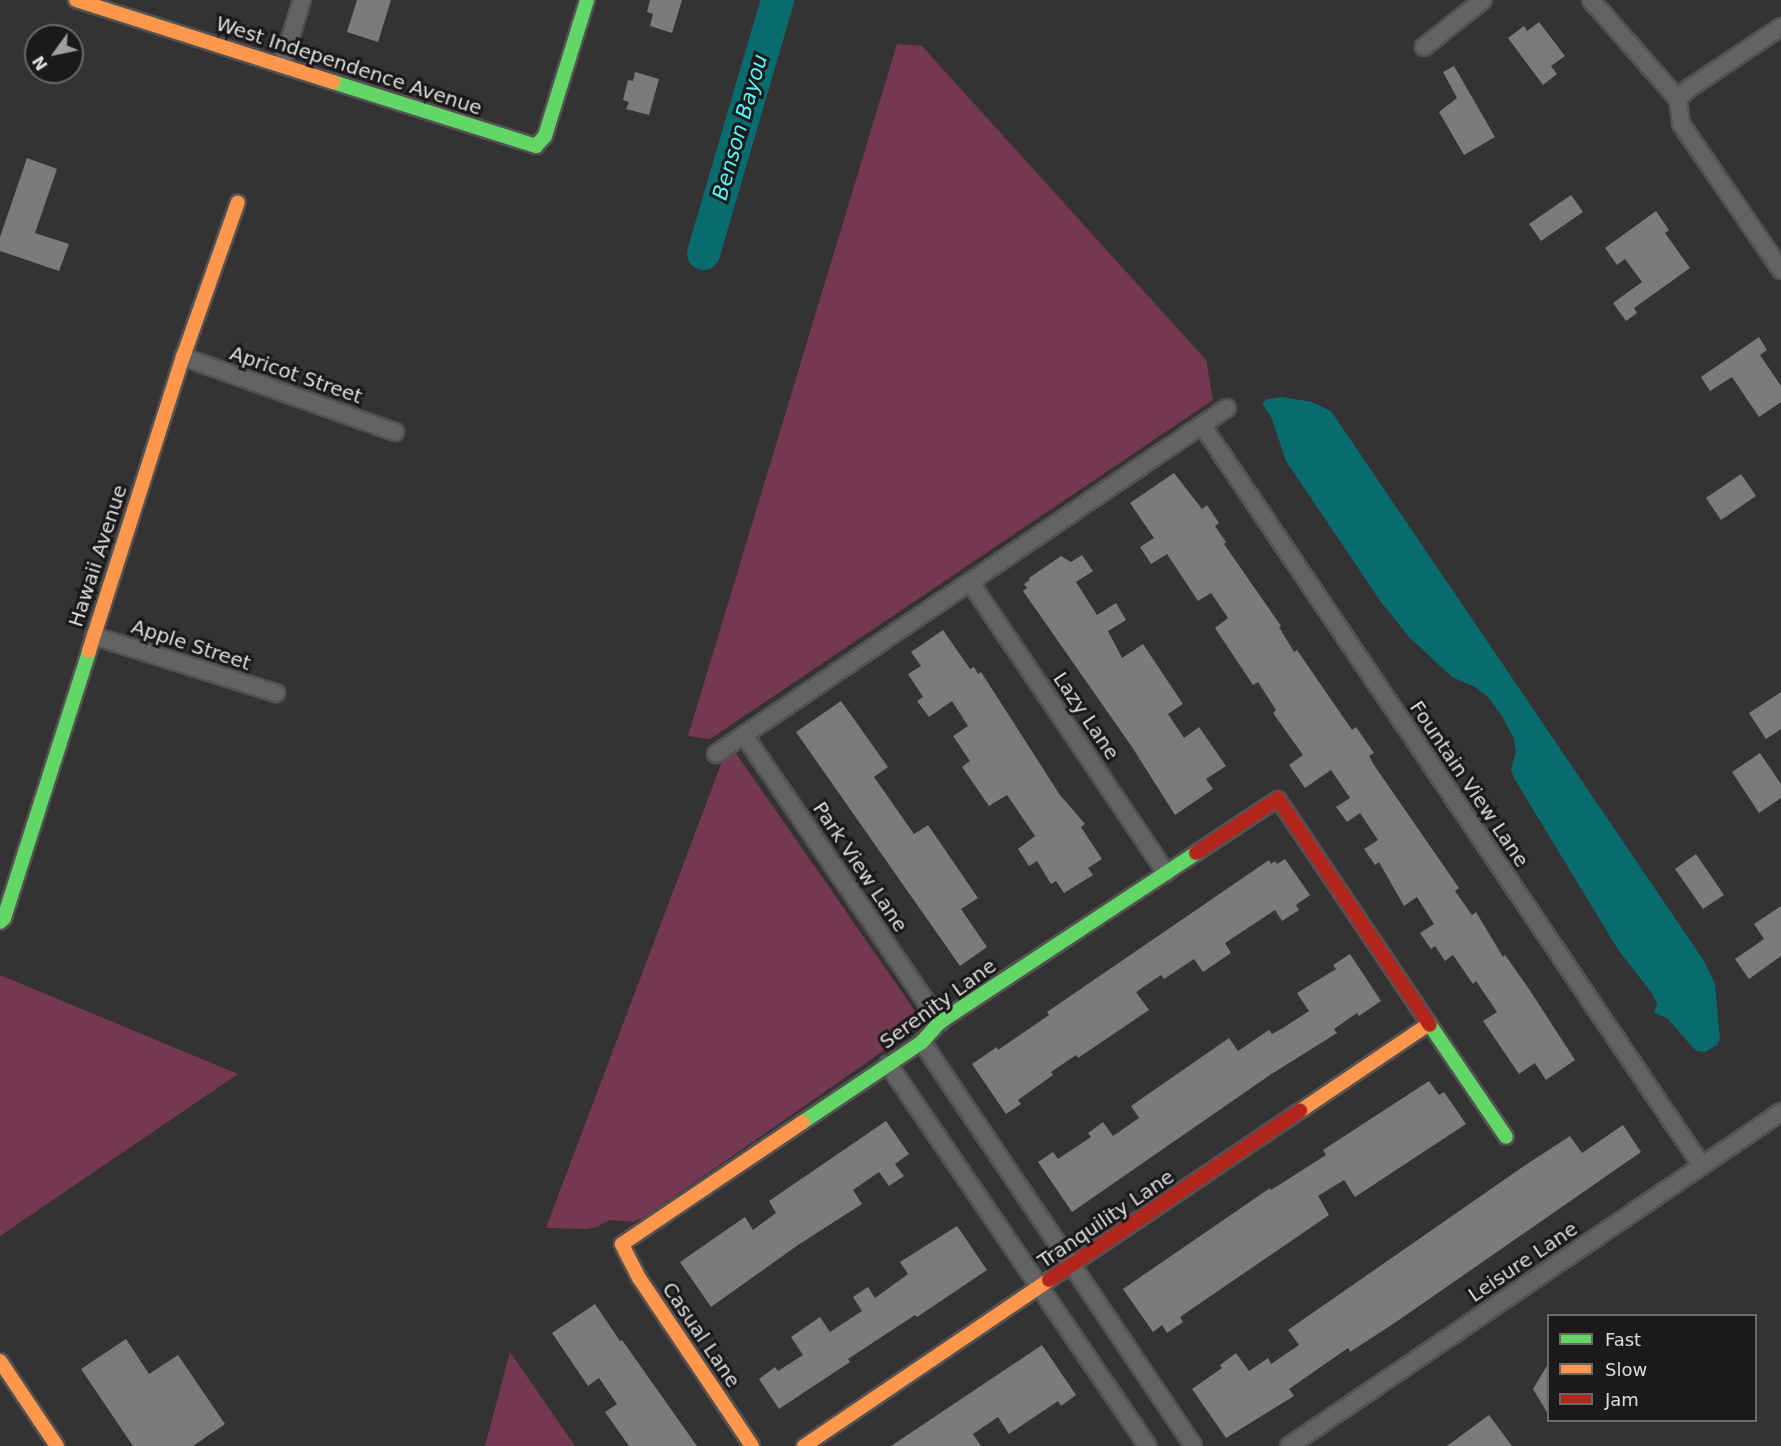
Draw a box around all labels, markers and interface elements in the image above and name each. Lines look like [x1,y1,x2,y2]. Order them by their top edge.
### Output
street label: West Independence Avenue [213,12,485,120]
north arrow [24,24,84,84]
water label: Benson Bayou [707,51,773,203]
text: N [29,52,52,74]
street label: Apricot Street [227,341,365,409]
street label: Hawaii Avenue [64,482,132,630]
street label: Apple Street [128,614,254,676]
street label: Lazy Lane [1048,668,1124,764]
street label: Fountain View Lane [1404,696,1534,872]
street label: Park View Lane [808,797,912,937]
street label: Serenity Lane [875,954,1001,1054]
street label: Tranquility Lane [1033,1165,1179,1273]
street label: Leisure Lane [1464,1217,1582,1307]
street label: Casual Lane [657,1278,745,1392]
legend [1547,1314,1757,1422]
text: Fast [1605,1329,1641,1350]
text: Slow [1605,1359,1647,1380]
text: Jam [1605,1389,1639,1410]

